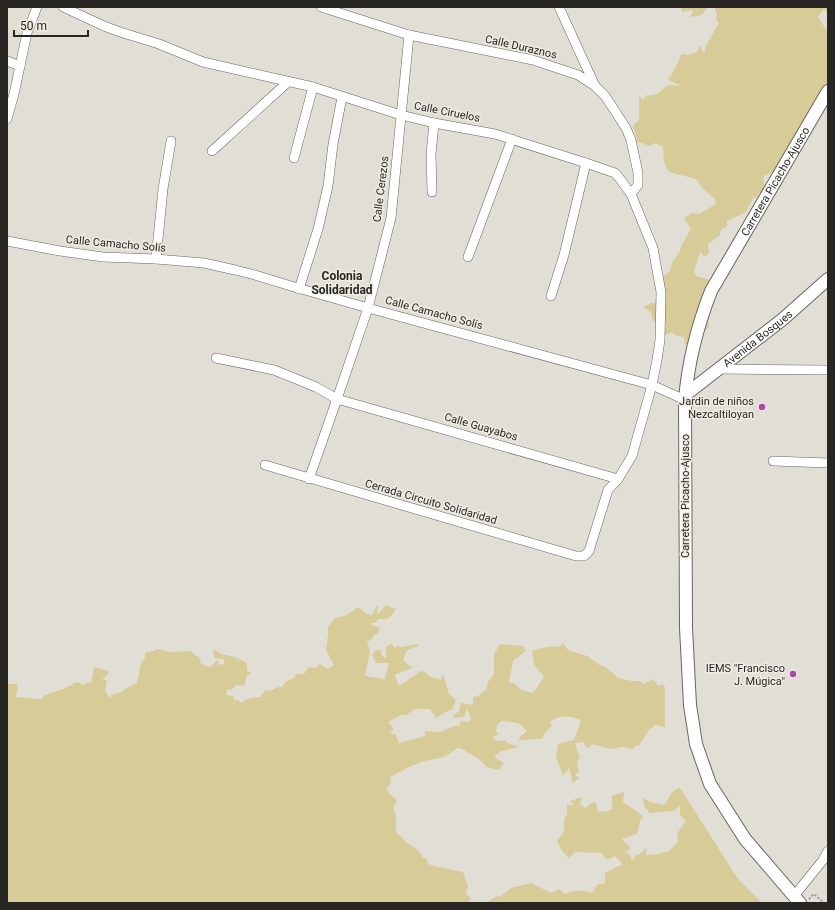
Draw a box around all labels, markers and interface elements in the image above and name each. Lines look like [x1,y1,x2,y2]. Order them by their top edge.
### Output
scale bar [14,12,88,38]
text: 50 m [20,19,47,33]
street label: Calle Duraznos [484,32,558,62]
street label: Calle Ciruelos [413,99,482,125]
street label: Carretera Picacho-Ajusco [738,124,812,238]
street label: Calle Cerezos [370,155,392,223]
street label: Calle Camacho Solís [65,233,167,255]
district label: Colonia Solidaridad [311,269,373,297]
street label: Calle Camacho Solís [384,294,485,332]
street label: Avenida Bosques [720,307,795,370]
place label: Jardin de niños Nezcaltiloyan [679,395,754,421]
marker: Jardin de niños Nezcaltiloyan [757,402,767,412]
street label: Calle Guayabos [443,410,520,444]
street label: Carretera Picacho-Ajusco [679,434,692,558]
street label: Cerrada Circuito Solidaridad [363,477,499,527]
place label: IEMS "Francisco J. Múgica" [706,662,785,688]
marker: IEMS "Francisco J. Múgica" [788,669,798,679]

